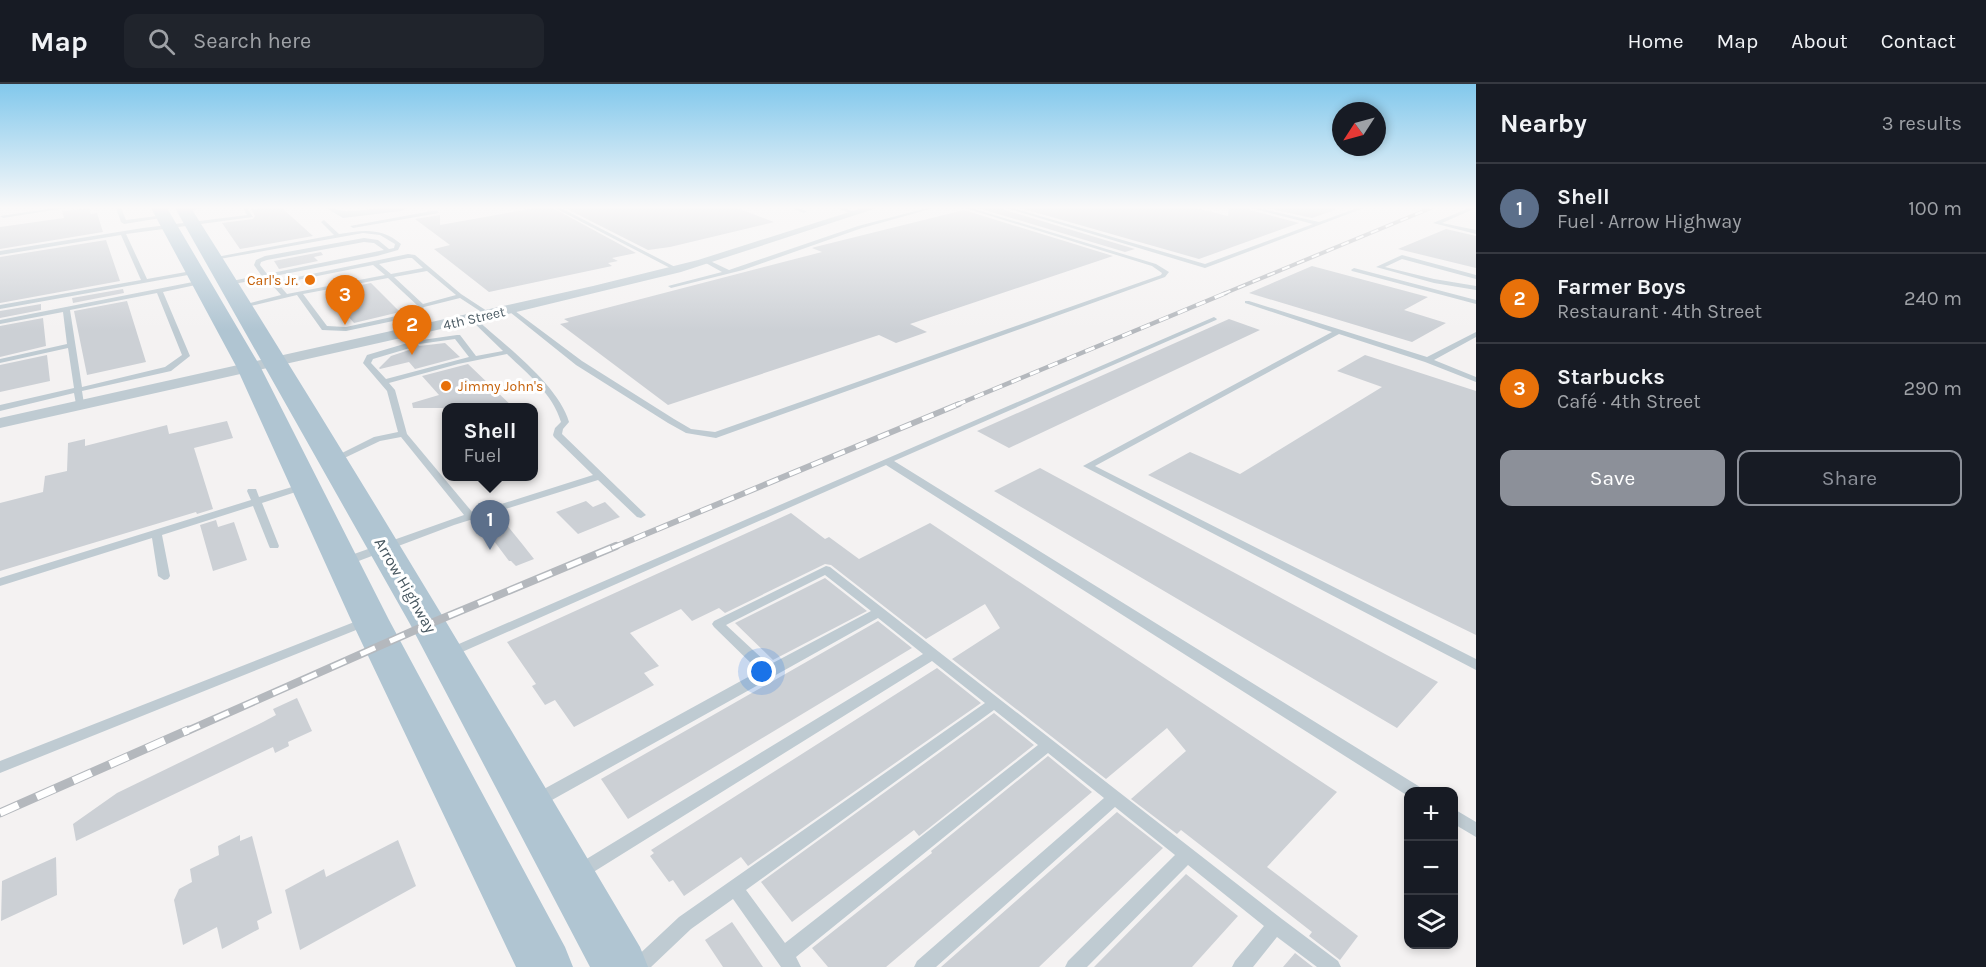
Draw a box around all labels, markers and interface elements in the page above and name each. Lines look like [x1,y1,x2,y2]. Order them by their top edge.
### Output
search box [124,14,544,68]
text: Map [30,25,88,58]
icon: search [145,25,178,58]
text: Search here [193,28,311,54]
text: Home [1628,29,1684,53]
text: Map [1717,29,1758,53]
text: About [1791,29,1848,53]
text: Contact [1881,29,1956,53]
north arrow [1332,102,1386,156]
text: Nearby [1500,108,1587,139]
text: 3 results [1882,112,1962,135]
text: Shell [1557,184,1610,210]
text: 1 [1516,197,1523,220]
text: 100 m [1908,197,1962,220]
text: Fuel · Arrow Highway [1557,210,1742,233]
place label: Carl's Jr. [247,272,298,289]
marker: Carl's Jr. [303,273,317,287]
text: Farmer Boys [1557,274,1686,300]
pin: 3 [326,276,364,325]
text: 2 [1513,287,1526,310]
text: 240 m [1904,287,1962,310]
text: Restaurant · 4th Street [1557,300,1762,323]
street label: 4th Street [441,303,507,334]
pin: 2 [392,306,432,355]
text: Starbucks [1557,364,1665,390]
text: 3 [1513,377,1526,400]
text: 290 m [1903,377,1962,400]
place label: Jimmy John's [458,378,543,395]
marker: Jimmy John's [439,379,453,393]
text: Café · 4th Street [1557,390,1701,413]
popup [442,403,538,481]
text: Shell [464,418,516,444]
text: Fuel [464,444,502,467]
button: Save [1500,450,1725,506]
button: Share [1737,450,1962,506]
pin: 1 [470,500,510,550]
street label: Arrow Highway [371,534,441,637]
your location [747,657,776,686]
map controls [1404,787,1458,949]
button: + [1404,787,1458,841]
button: − [1404,841,1458,895]
button: layers [1404,895,1458,949]

